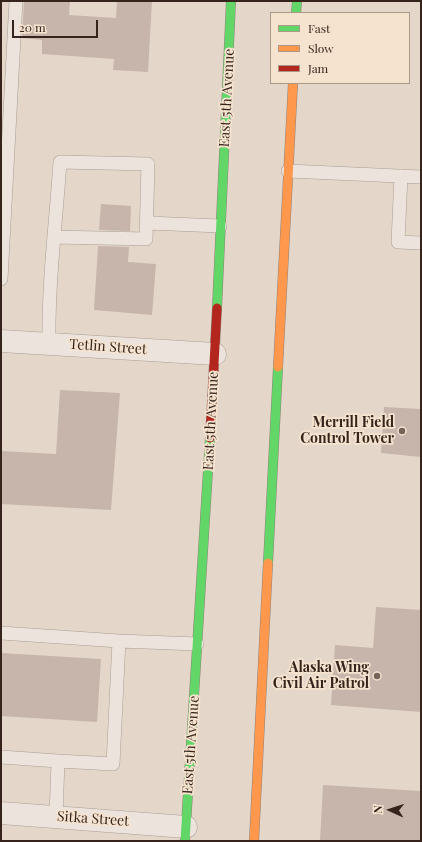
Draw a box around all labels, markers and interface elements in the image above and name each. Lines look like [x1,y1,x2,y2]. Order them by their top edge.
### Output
scale bar [14,12,100,38]
legend [270,12,410,84]
text: 20 m [19,19,46,35]
text: Fast [308,20,330,36]
text: Slow [308,40,334,56]
street label: East 5th Avenue [216,48,238,148]
text: Jam [308,60,328,76]
street label: Tetlin Street [69,336,147,358]
street label: East 5th Avenue [200,371,222,471]
place label: Merrill Field Control Tower [300,415,394,448]
marker: Merrill Field Control Tower [397,426,407,436]
place label: Alaska Wing Civil Air Patrol [273,660,369,692]
marker: Alaska Wing Civil Air Patrol [372,671,382,681]
street label: East 5th Avenue [179,695,203,795]
north arrow [370,790,410,830]
text: N [370,805,385,814]
street label: Sitka Street [56,808,130,830]

